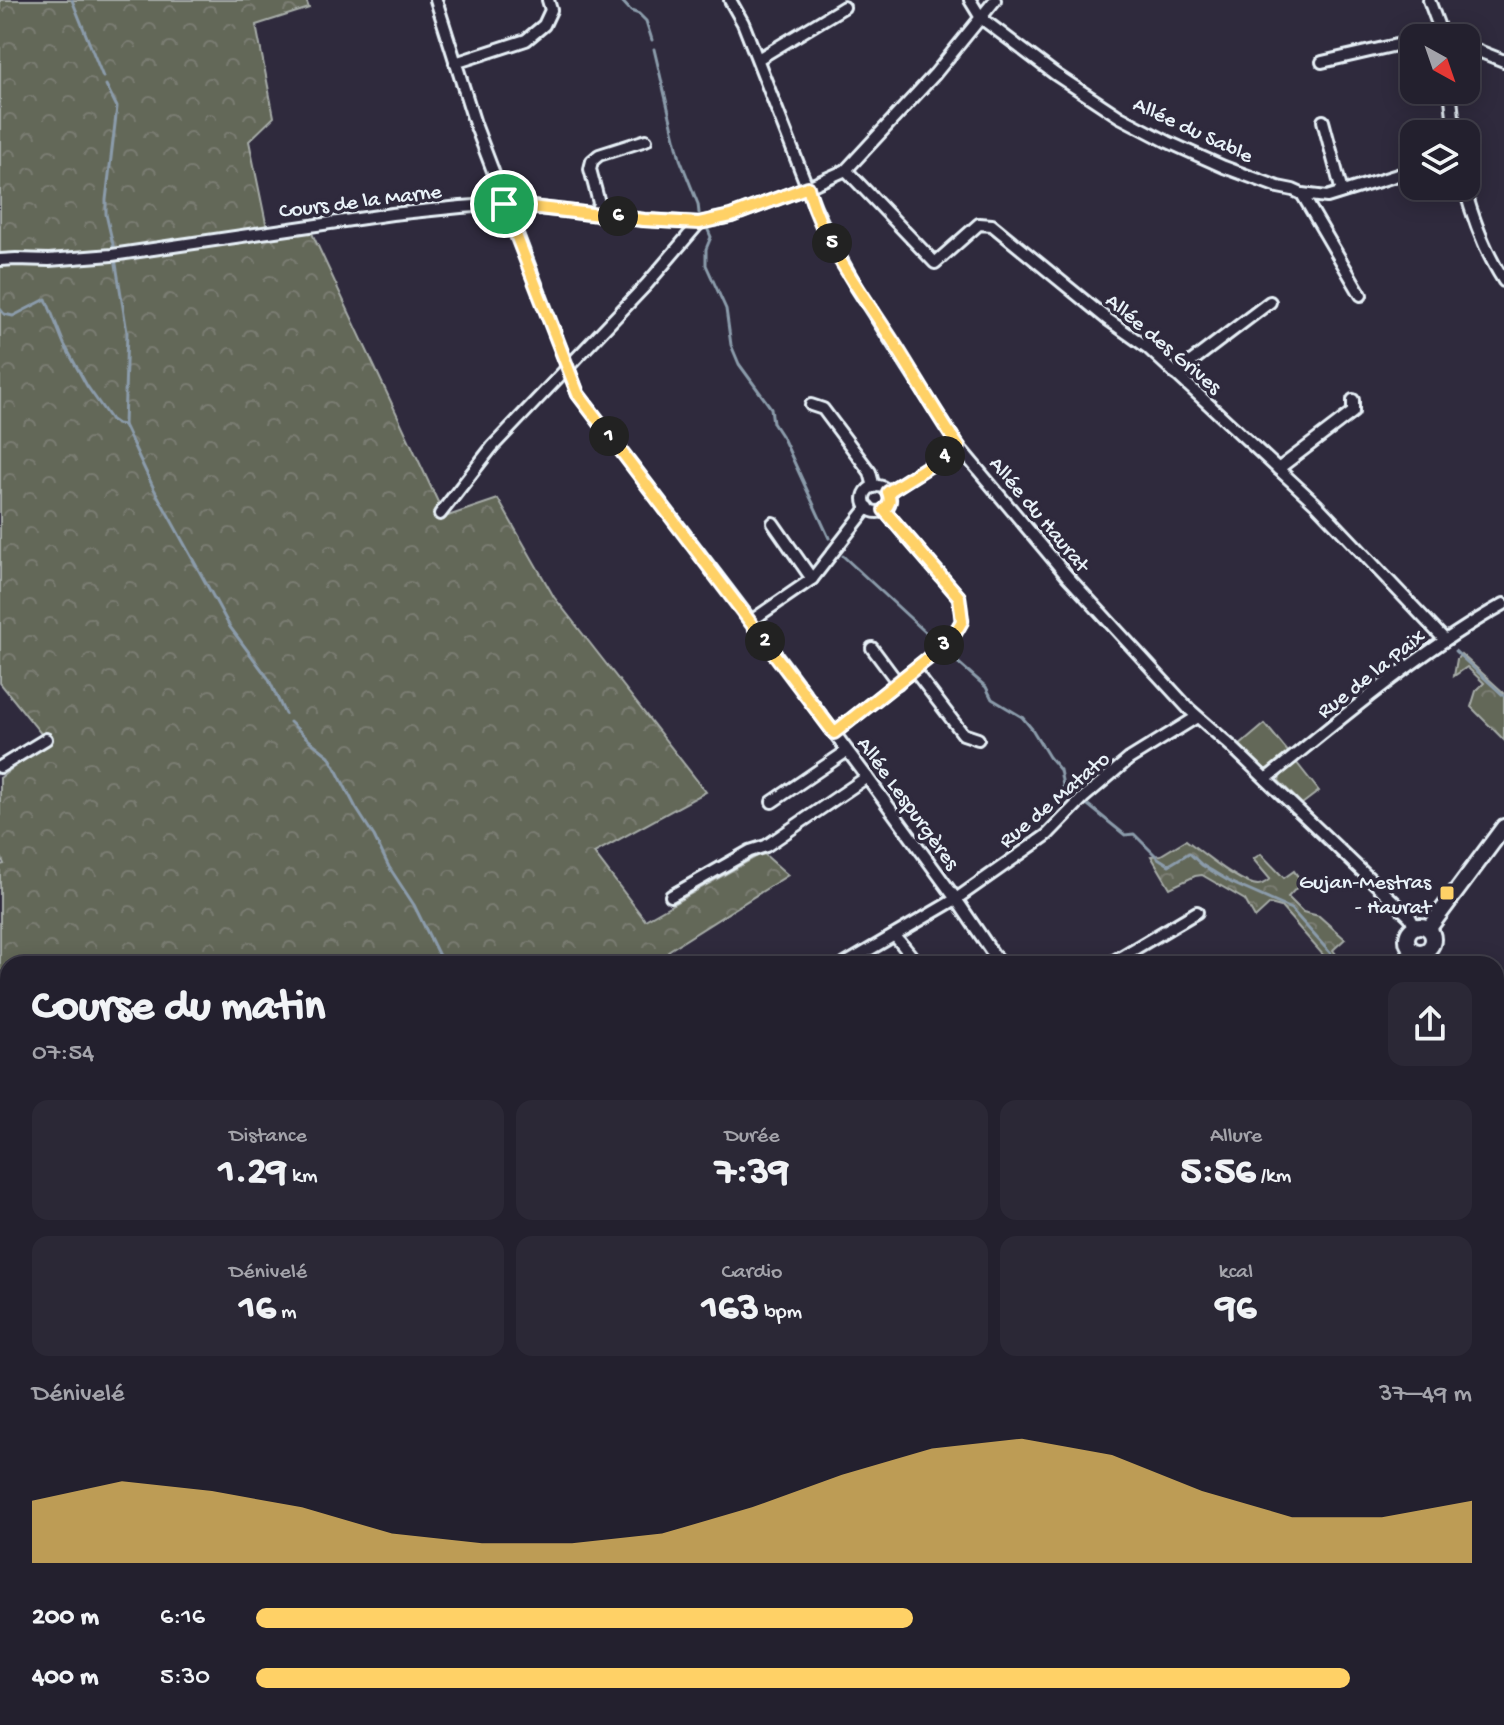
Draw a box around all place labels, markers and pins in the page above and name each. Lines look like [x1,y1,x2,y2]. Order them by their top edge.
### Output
pin [470,170,538,238]
pin: 6 [598,196,638,236]
pin: 5 [812,223,852,263]
pin: 1 [589,416,629,456]
pin: 4 [925,436,965,476]
pin: 2 [745,621,785,661]
pin: 3 [924,625,964,665]
place label: Gujan-Mestras - Haurat [1299,871,1433,922]
marker: Gujan-Mestras - Haurat [1438,884,1456,902]

